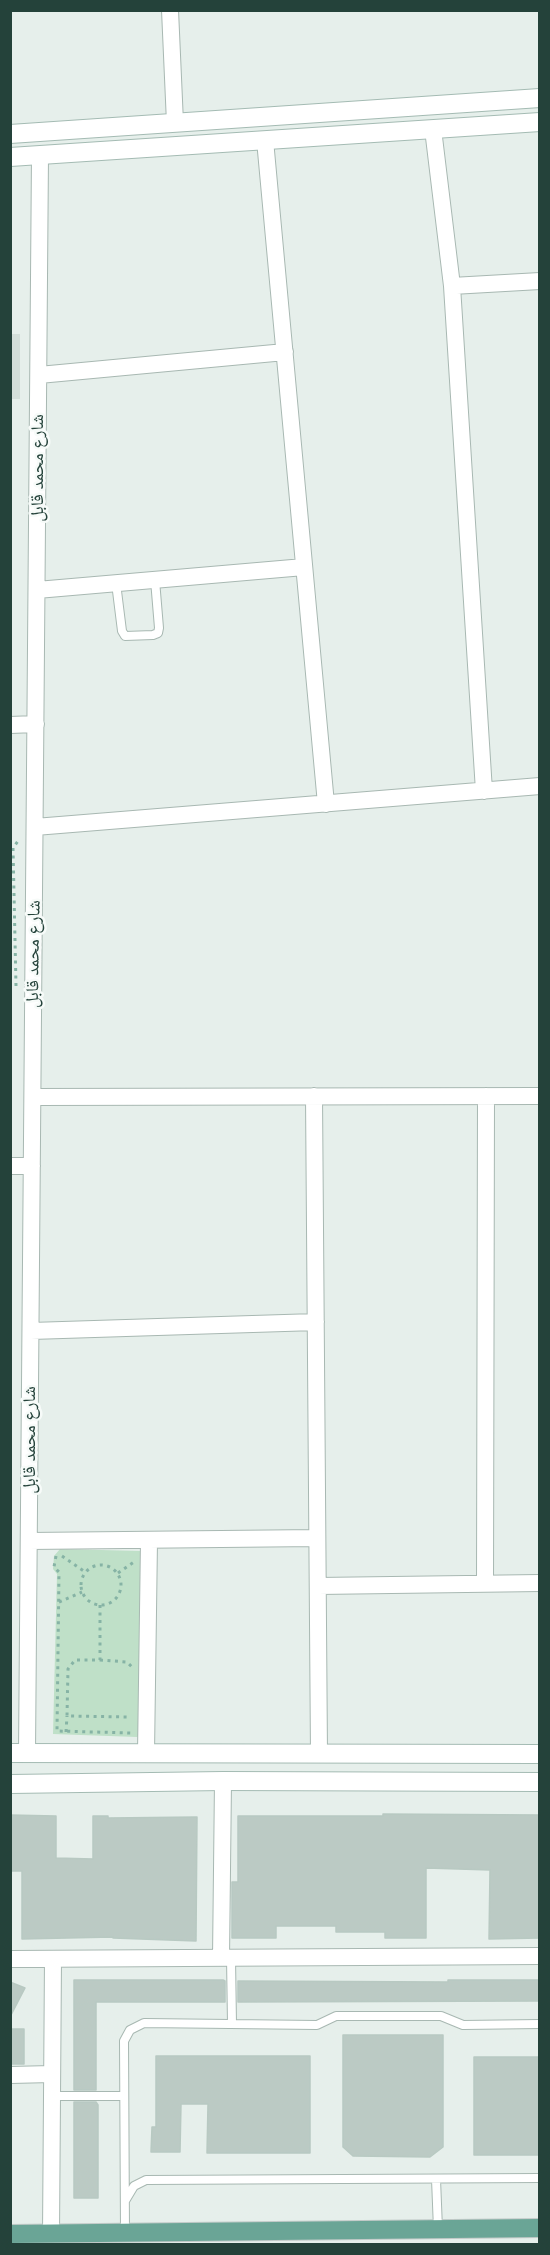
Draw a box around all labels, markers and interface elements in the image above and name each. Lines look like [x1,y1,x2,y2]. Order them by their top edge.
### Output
street label: شارع محمد قابل [27,414,49,522]
street label: شارع محمد قابل [22,900,46,1008]
street label: شارع محمد قابل [19,1386,41,1494]

